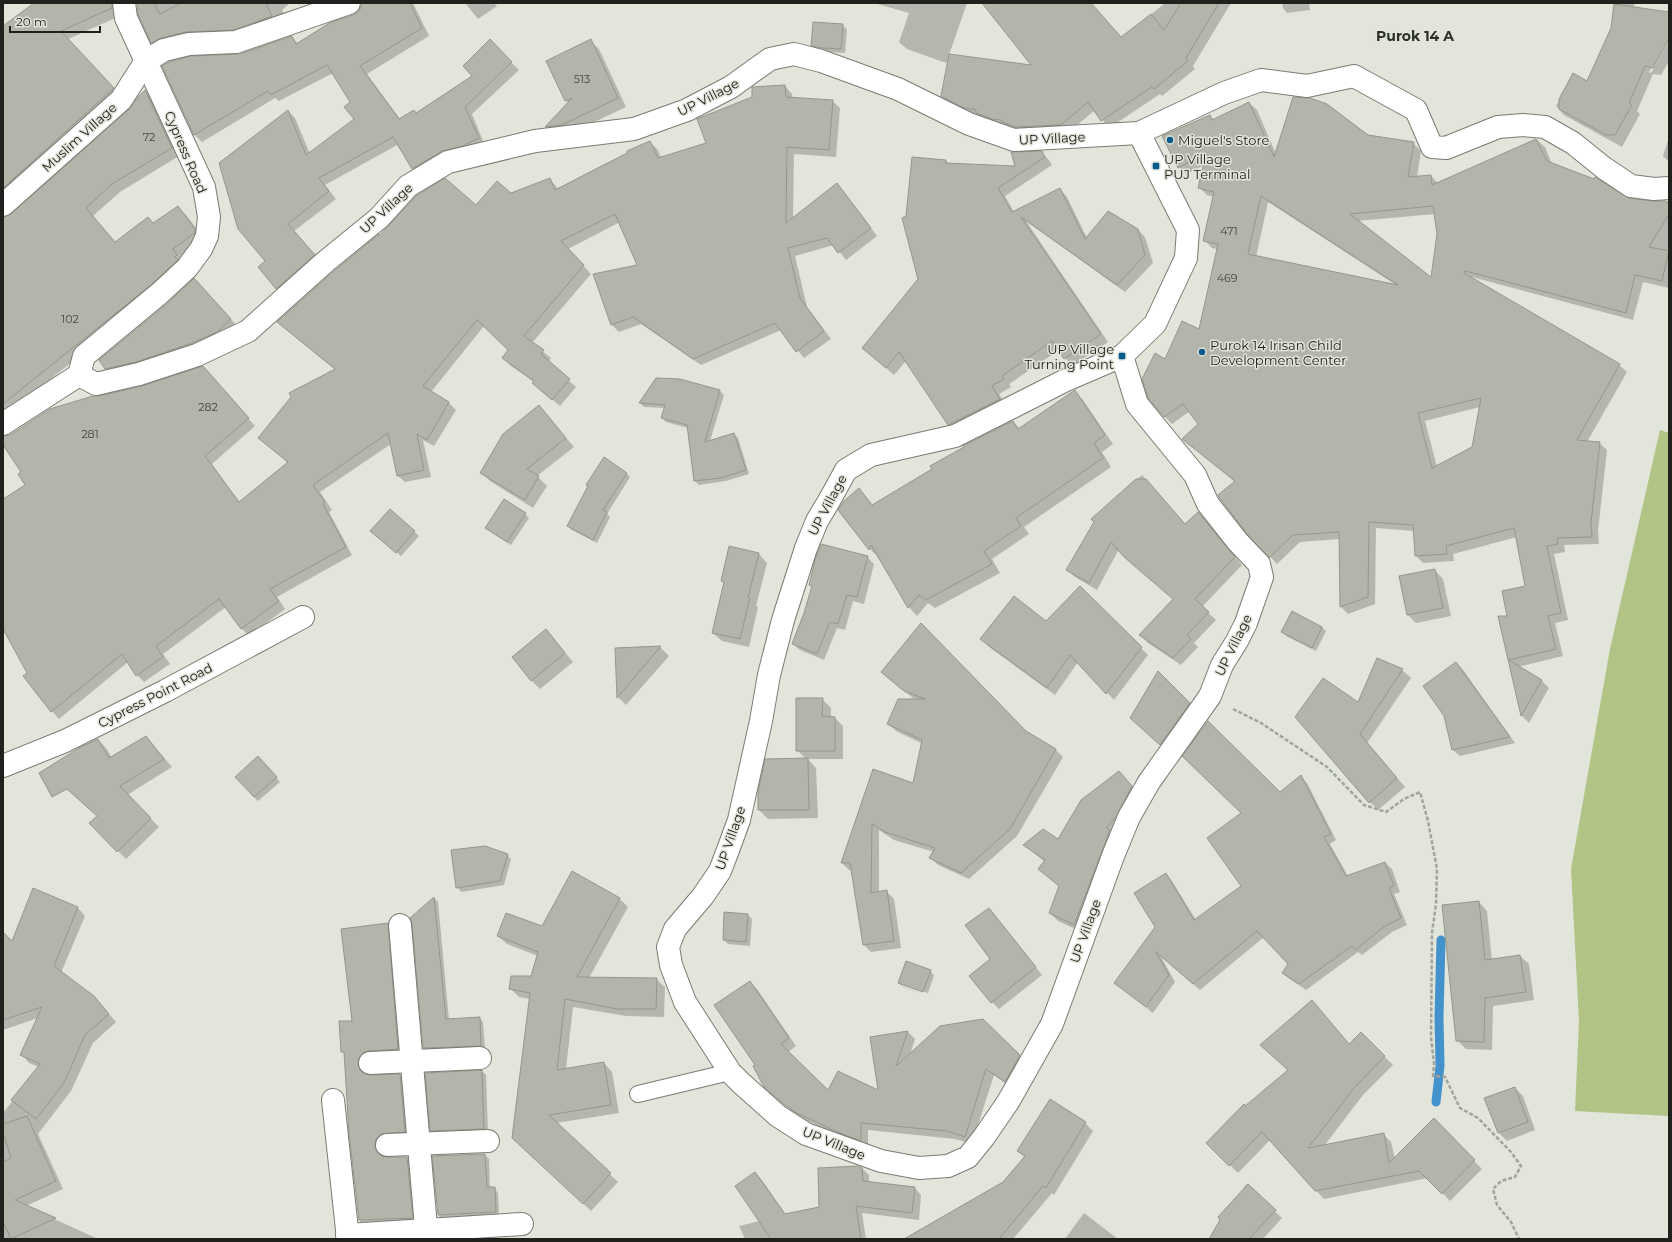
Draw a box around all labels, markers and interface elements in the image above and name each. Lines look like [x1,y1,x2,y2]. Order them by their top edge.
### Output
scale bar [10,8,100,34]
text: 20 m [16,14,47,29]
district label: Purok 14 A [1376,27,1454,45]
house number: 513 [574,72,590,86]
street label: UP Village [675,75,742,119]
street label: Muslim Village [38,99,120,175]
street label: Cypress Road [161,108,211,196]
street label: UP Village [1018,128,1086,148]
house number: 72 [143,130,155,144]
place label: Miguel's Store [1178,132,1270,148]
marker: Miguel's Store [1165,135,1175,145]
place label: UP Village PUJ Terminal [1164,151,1250,182]
marker: UP Village PUJ Terminal [1151,161,1161,171]
street label: UP Village [356,179,416,237]
house number: 471 [1220,224,1238,238]
house number: 469 [1217,271,1238,285]
house number: 102 [61,312,79,326]
place label: Purok 14 Irisan Child Development Center [1210,337,1346,368]
place label: UP Village Turning Point [1025,341,1114,372]
marker: Purok 14 Irisan Child Development Center [1197,347,1207,357]
marker: UP Village Turning Point [1117,351,1127,361]
house number: 282 [198,400,218,414]
house number: 281 [81,427,99,441]
street label: UP Village [804,472,850,538]
street label: UP Village [1211,611,1255,679]
street label: Cypress Point Road [95,659,215,731]
street label: UP Village [712,804,748,872]
street label: UP Village [1066,897,1104,965]
street label: UP Village [800,1123,868,1163]

